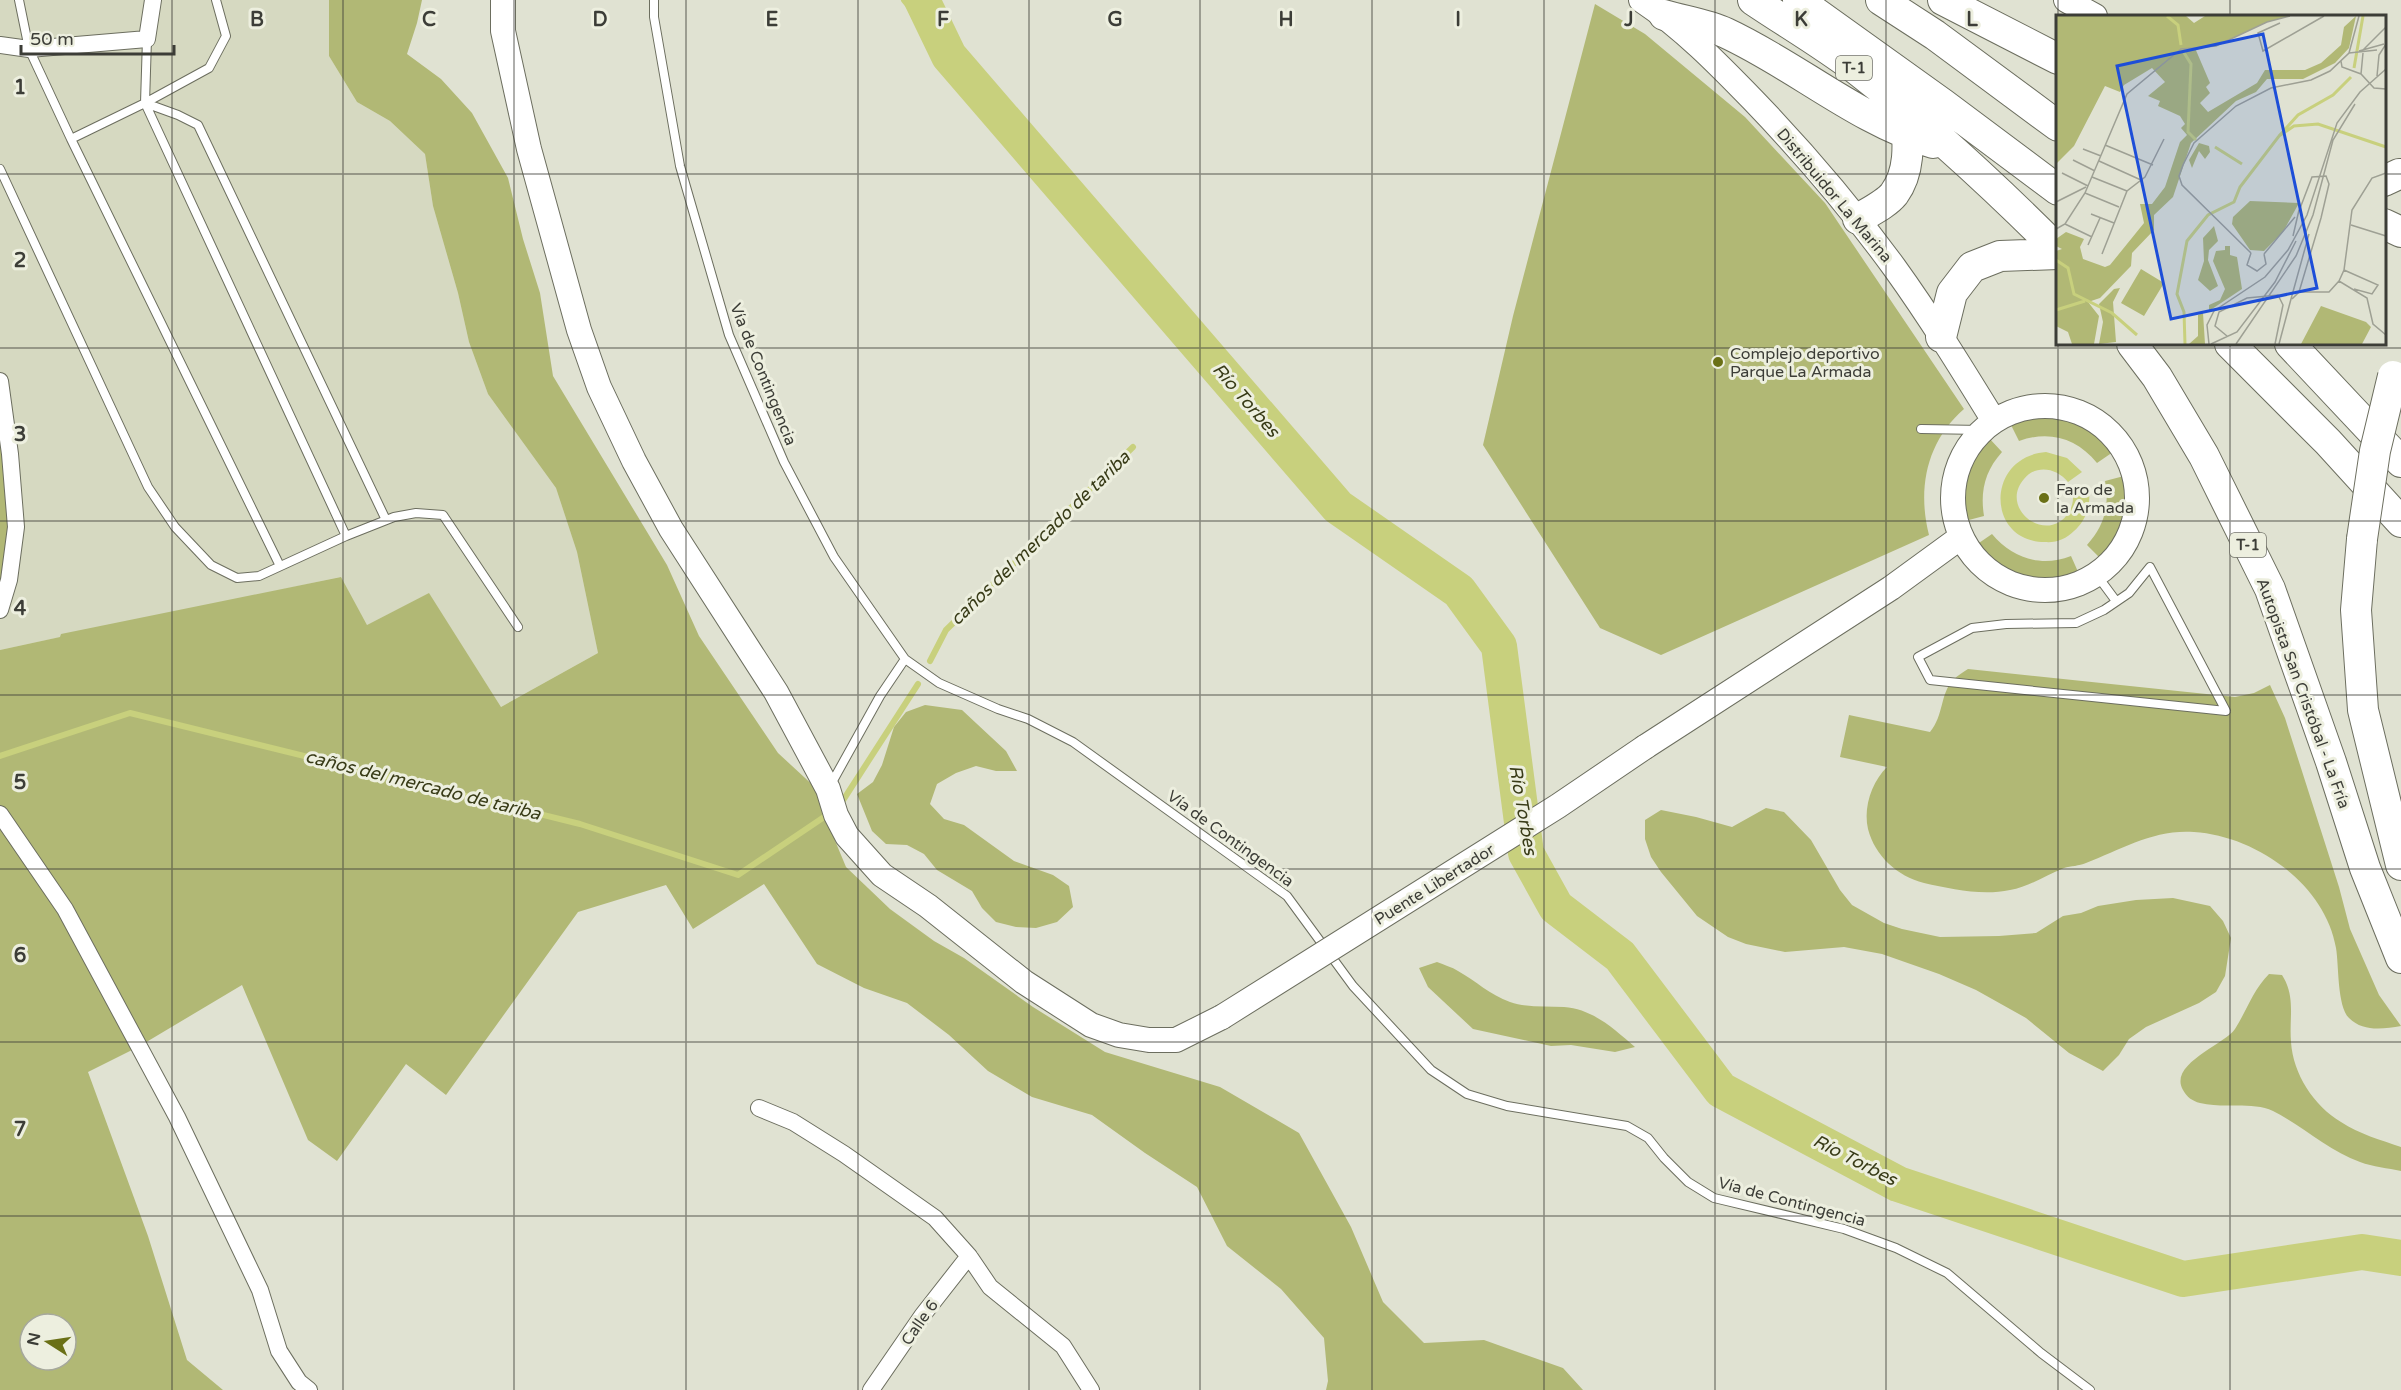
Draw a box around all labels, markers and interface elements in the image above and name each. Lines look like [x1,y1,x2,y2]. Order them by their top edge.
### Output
text: B [250,8,264,32]
text: C [422,8,436,32]
text: D [592,8,608,32]
text: E [766,8,779,32]
text: F [937,8,949,32]
text: G [1107,8,1123,32]
text: H [1278,8,1294,32]
text: I [1455,8,1461,32]
text: J [1623,8,1634,32]
text: K [1794,8,1808,32]
text: L [1966,8,1978,32]
inset map [2056,15,2386,345]
scale bar [21,18,174,56]
text: 50 m [30,28,74,50]
road number: T-1 [1836,56,1872,80]
text: 1 [14,76,26,100]
street label: Distribuidor La Marina [1772,124,1896,267]
text: 2 [14,249,26,273]
street label: Vía de Contingencia [725,300,801,448]
place label: Complejo deportivo Parque La Armada [1730,344,1880,382]
marker: Complejo deportivo Parque La Armada [1711,355,1725,369]
water label: Río Torbes [1208,359,1285,442]
text: 3 [14,423,26,447]
water label: caños del mercado de tariba [945,446,1135,630]
place label: Faro de la Armada [2056,480,2134,518]
marker: Faro de la Armada [2037,491,2051,505]
road number: T-1 [2230,533,2266,557]
street label: Autopista San Cristóbal - La Fría [2252,575,2354,811]
text: 4 [14,597,27,621]
water label: caños del mercado de tariba [303,745,544,825]
water label: Río Torbes [1504,763,1542,858]
text: 5 [14,771,26,795]
street label: Vía de Contingencia [1163,786,1298,892]
street label: Puente Libertador [1371,839,1499,930]
text: 6 [14,944,26,968]
text: 7 [14,1118,26,1142]
water label: Río Torbes [1810,1130,1902,1191]
street label: Vía de Contingencia [1716,1173,1868,1231]
street label: Calle 6 [897,1296,943,1349]
north arrow [18,1312,78,1372]
text: N [23,1331,45,1347]

